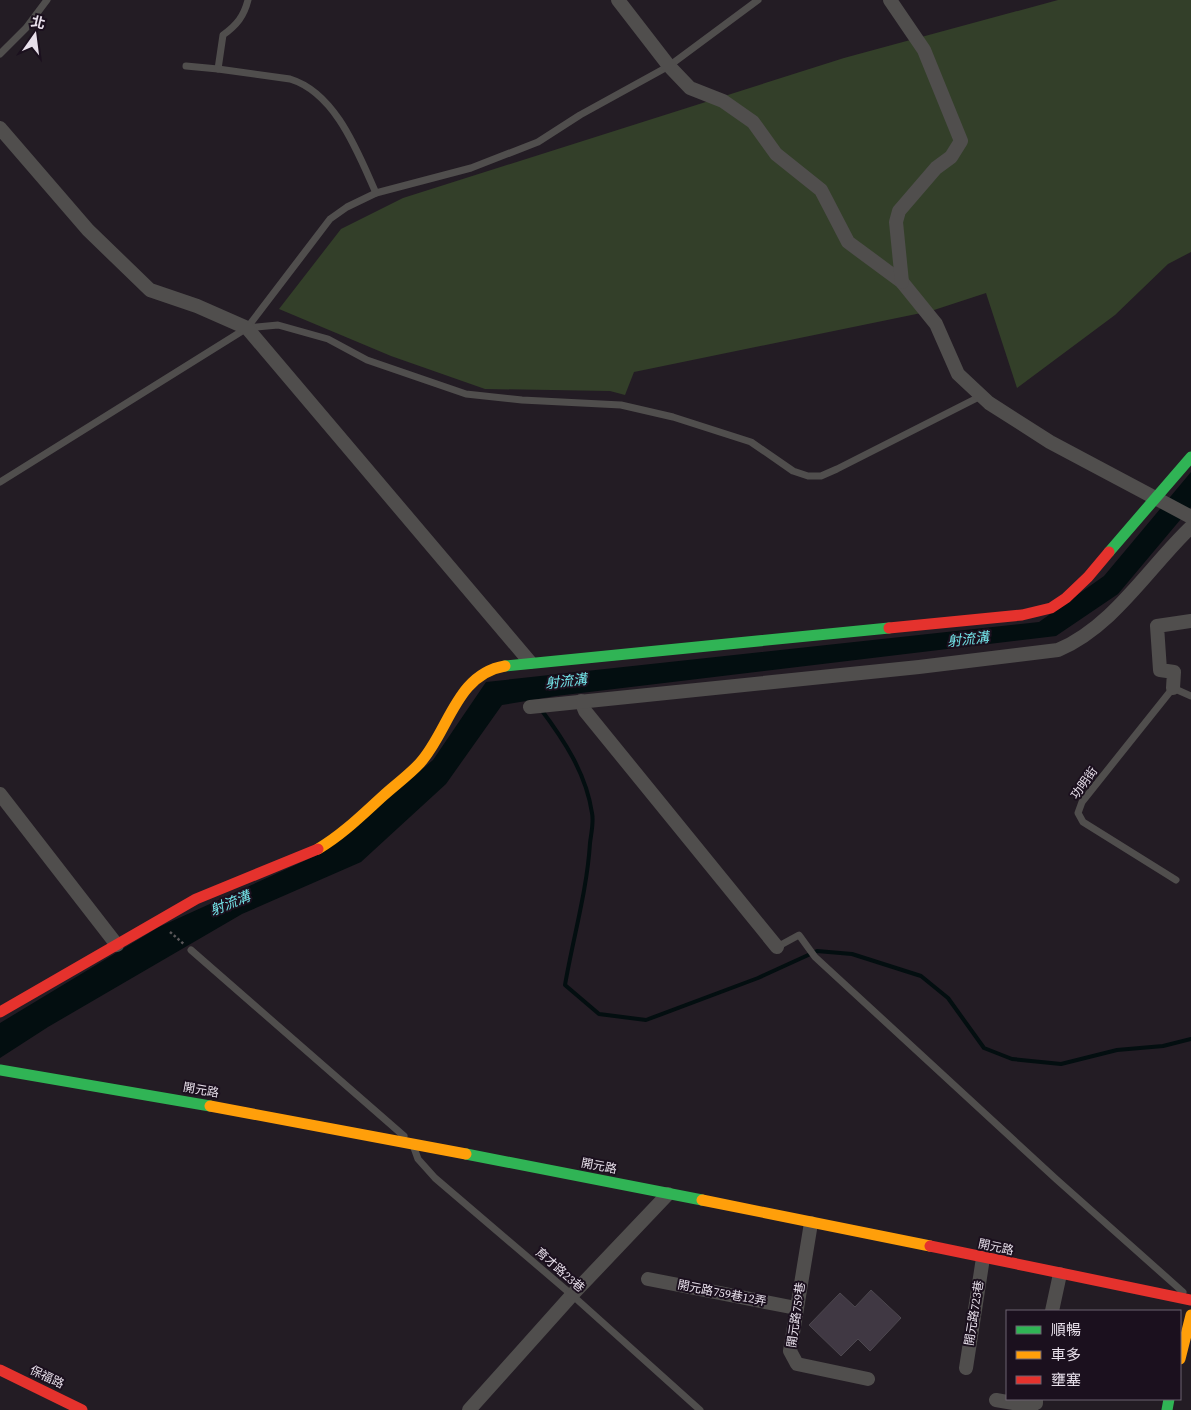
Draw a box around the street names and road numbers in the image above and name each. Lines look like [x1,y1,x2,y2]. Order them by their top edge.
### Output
street label: 功明街 [1067,764,1101,802]
street label: 開元路 [182,1079,220,1101]
street label: 開元路 [580,1155,618,1177]
street label: 開元路 [977,1235,1015,1259]
street label: 育才路23巷 [532,1244,588,1296]
street label: 開元路759巷12弄 [676,1277,768,1309]
street label: 開元路723巷 [961,1279,987,1347]
street label: 開元路759巷 [783,1281,809,1349]
street label: 保福路 [27,1362,67,1392]

